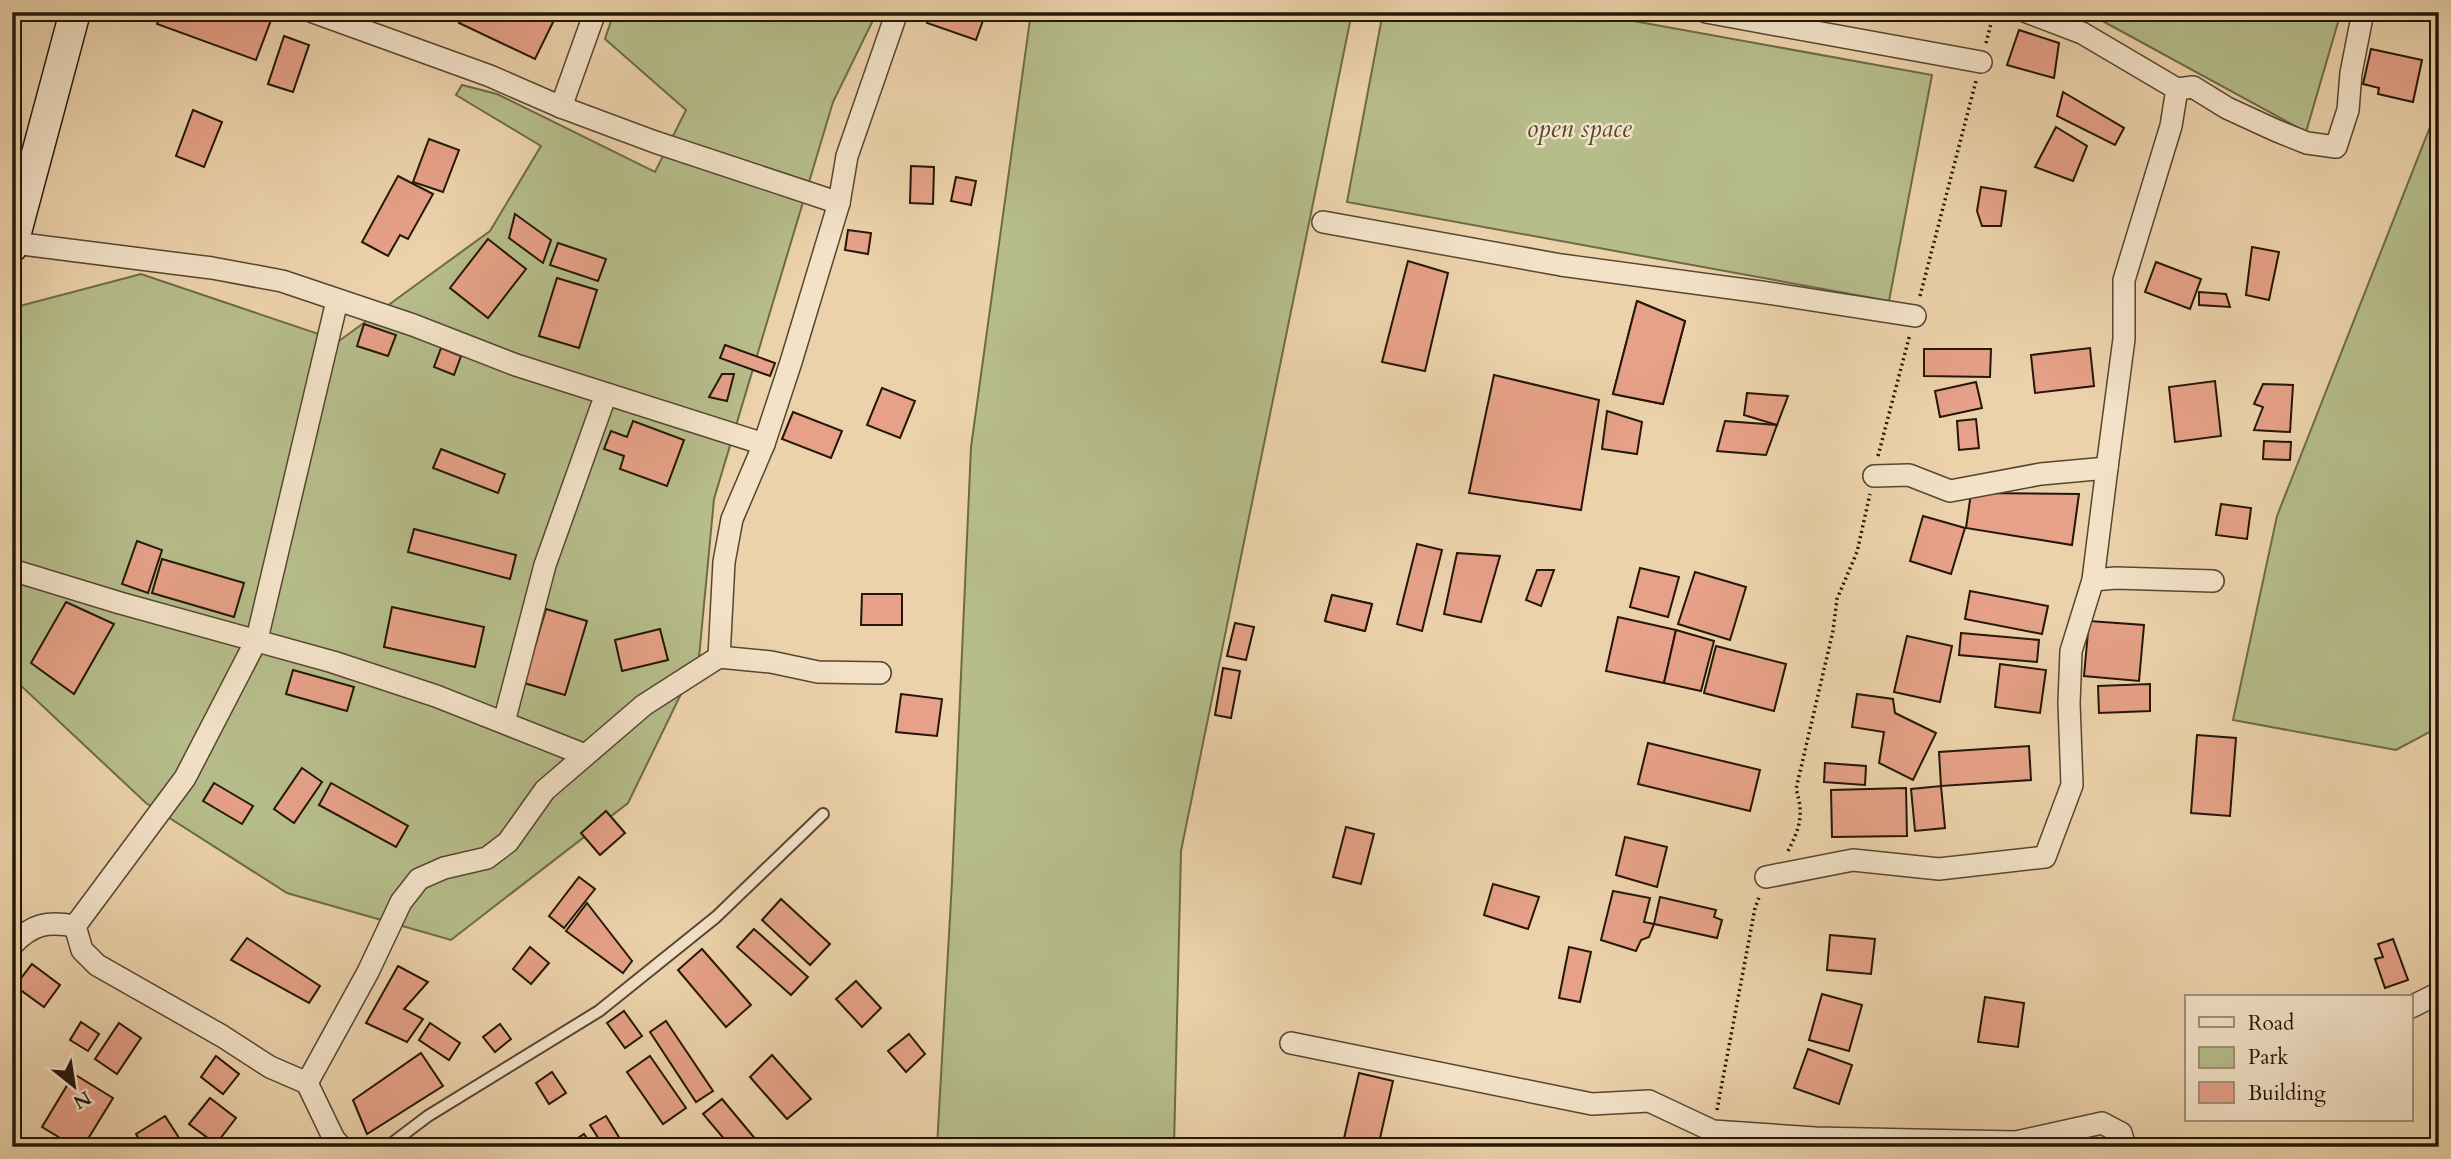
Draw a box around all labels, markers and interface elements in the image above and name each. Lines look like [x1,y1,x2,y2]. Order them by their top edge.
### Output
park label: open space [1526,111,1633,146]
legend [2185,995,2412,1120]
text: Road [2248,1009,2294,1038]
text: Park [2248,1043,2289,1072]
north arrow [38,1050,108,1120]
text: Building [2248,1079,2326,1108]
text: N [68,1084,96,1115]

